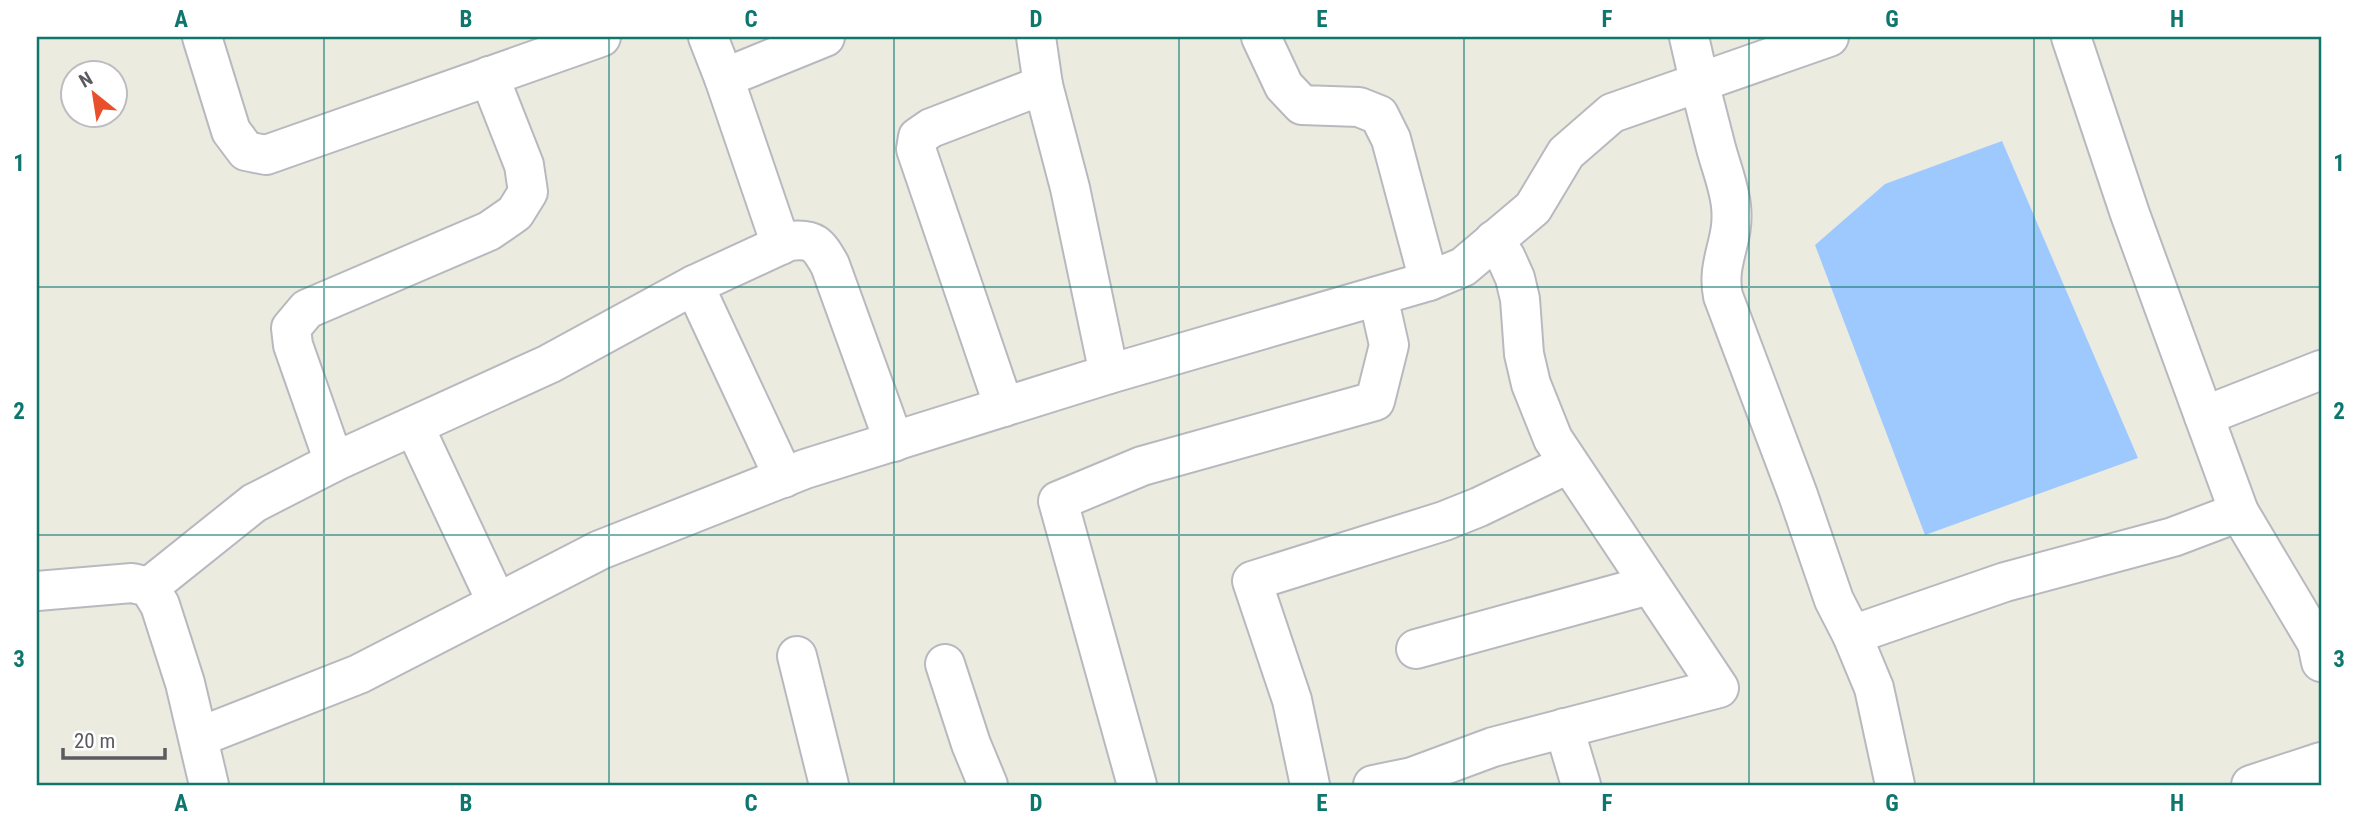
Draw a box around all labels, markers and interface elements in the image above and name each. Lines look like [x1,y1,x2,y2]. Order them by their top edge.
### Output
text: A [174,6,188,33]
text: B [460,6,472,33]
text: C [744,6,758,33]
text: D [1030,6,1043,33]
text: E [1316,6,1328,33]
text: F [1602,6,1613,33]
text: G [1885,6,1899,33]
text: H [2170,6,2184,33]
north arrow [60,60,130,130]
text: N [75,67,97,93]
text: 1 [13,150,25,177]
text: 1 [2333,150,2345,177]
text: 2 [13,398,25,425]
text: 2 [2333,398,2345,425]
text: 3 [13,646,25,673]
text: 3 [2333,646,2345,673]
scale bar [63,717,164,761]
text: 20 m [74,729,115,753]
text: A [174,790,188,817]
text: B [460,790,472,817]
text: C [744,790,758,817]
text: D [1030,790,1043,817]
text: E [1316,790,1328,817]
text: F [1602,790,1613,817]
text: G [1885,790,1899,817]
text: H [2170,790,2184,817]

